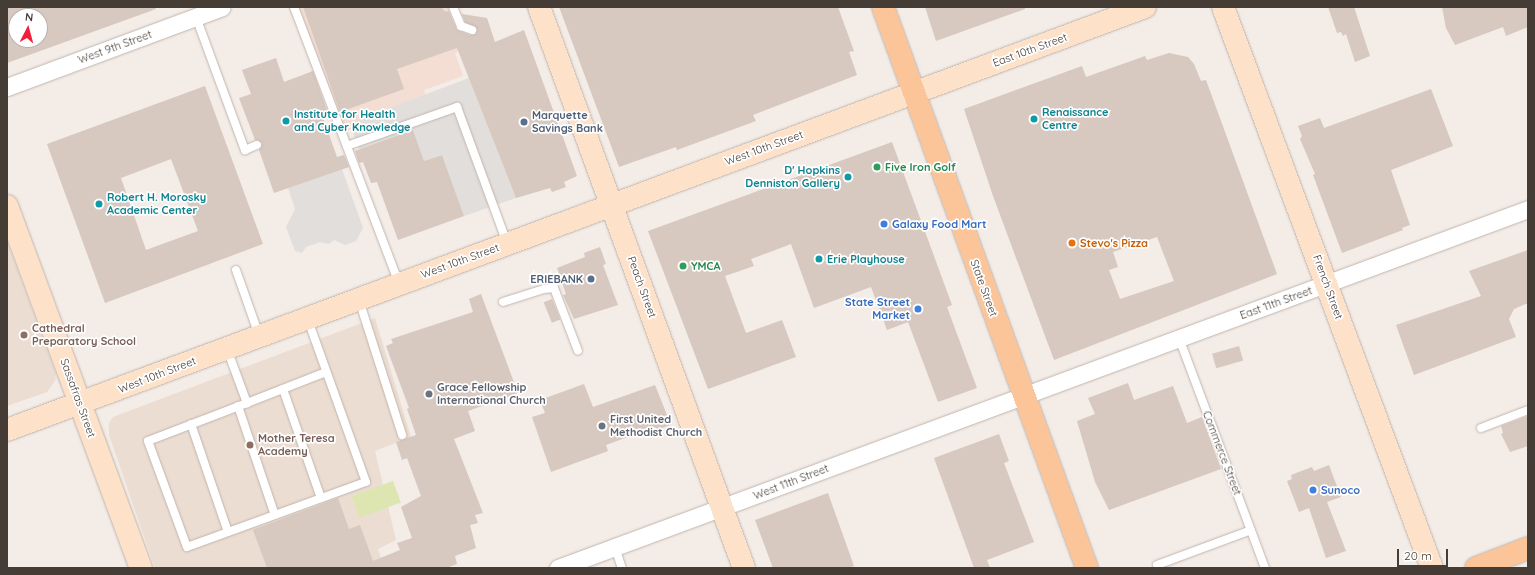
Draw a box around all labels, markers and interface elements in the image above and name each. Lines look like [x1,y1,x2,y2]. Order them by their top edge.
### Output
north arrow [8,8,48,48]
text: N [24,10,34,24]
street label: West 9th Street [76,28,154,66]
street label: East 10th Street [991,30,1069,70]
place label: Renaissance Centre [1042,106,1108,132]
place label: Institute for Health and Cyber Knowledge [294,108,411,134]
place label: Marquette Savings Bank [532,109,603,135]
marker: Renaissance Centre [1029,114,1039,124]
marker: Institute for Health and Cyber Knowledge [281,116,291,126]
marker: Marquette Savings Bank [519,117,529,127]
street label: West 10th Street [723,128,805,168]
place label: Five Iron Golf [885,160,956,174]
marker: Five Iron Golf [872,162,882,172]
place label: D' Hopkins Denniston Gallery [745,164,840,190]
marker: D' Hopkins Denniston Gallery [843,172,853,182]
place label: Robert H. Morosky Academic Center [107,191,206,217]
marker: Robert H. Morosky Academic Center [94,199,104,209]
place label: Galaxy Food Mart [892,217,986,231]
marker: Galaxy Food Mart [879,219,889,229]
place label: Stevo's Pizza [1080,236,1148,250]
marker: Stevo's Pizza [1067,238,1077,248]
street label: West 10th Street [419,241,501,281]
place label: Erie Playhouse [827,252,905,266]
street label: French Street [1310,253,1346,321]
street label: Peach Street [625,254,659,320]
marker: Erie Playhouse [814,254,824,264]
street label: State Street [968,258,1000,318]
place label: YMCA [691,259,720,273]
marker: YMCA [678,261,688,271]
place label: ERIEBANK [530,272,583,286]
marker: ERIEBANK [586,274,596,284]
street label: East 11th Street [1238,284,1314,322]
place label: State Street Market [845,296,910,322]
marker: State Street Market [913,304,923,314]
place label: Cathedral Preparatory School [32,322,136,348]
marker: Cathedral Preparatory School [19,330,29,340]
street label: West 10th Street [116,354,198,396]
street label: Sassafras Street [58,357,98,439]
place label: Grace Fellowship International Church [437,381,546,407]
marker: Grace Fellowship International Church [424,389,434,399]
street label: Commerce Street [1200,409,1244,497]
place label: First United Methodist Church [610,413,702,439]
marker: First United Methodist Church [597,421,607,431]
place label: Mother Teresa Academy [258,432,335,458]
marker: Mother Teresa Academy [245,440,255,450]
street label: West 11th Street [751,462,831,502]
place label: Sunoco [1321,483,1360,497]
marker: Sunoco [1308,485,1318,495]
scale bar [1399,541,1450,567]
text: 20 m [1404,548,1432,563]

